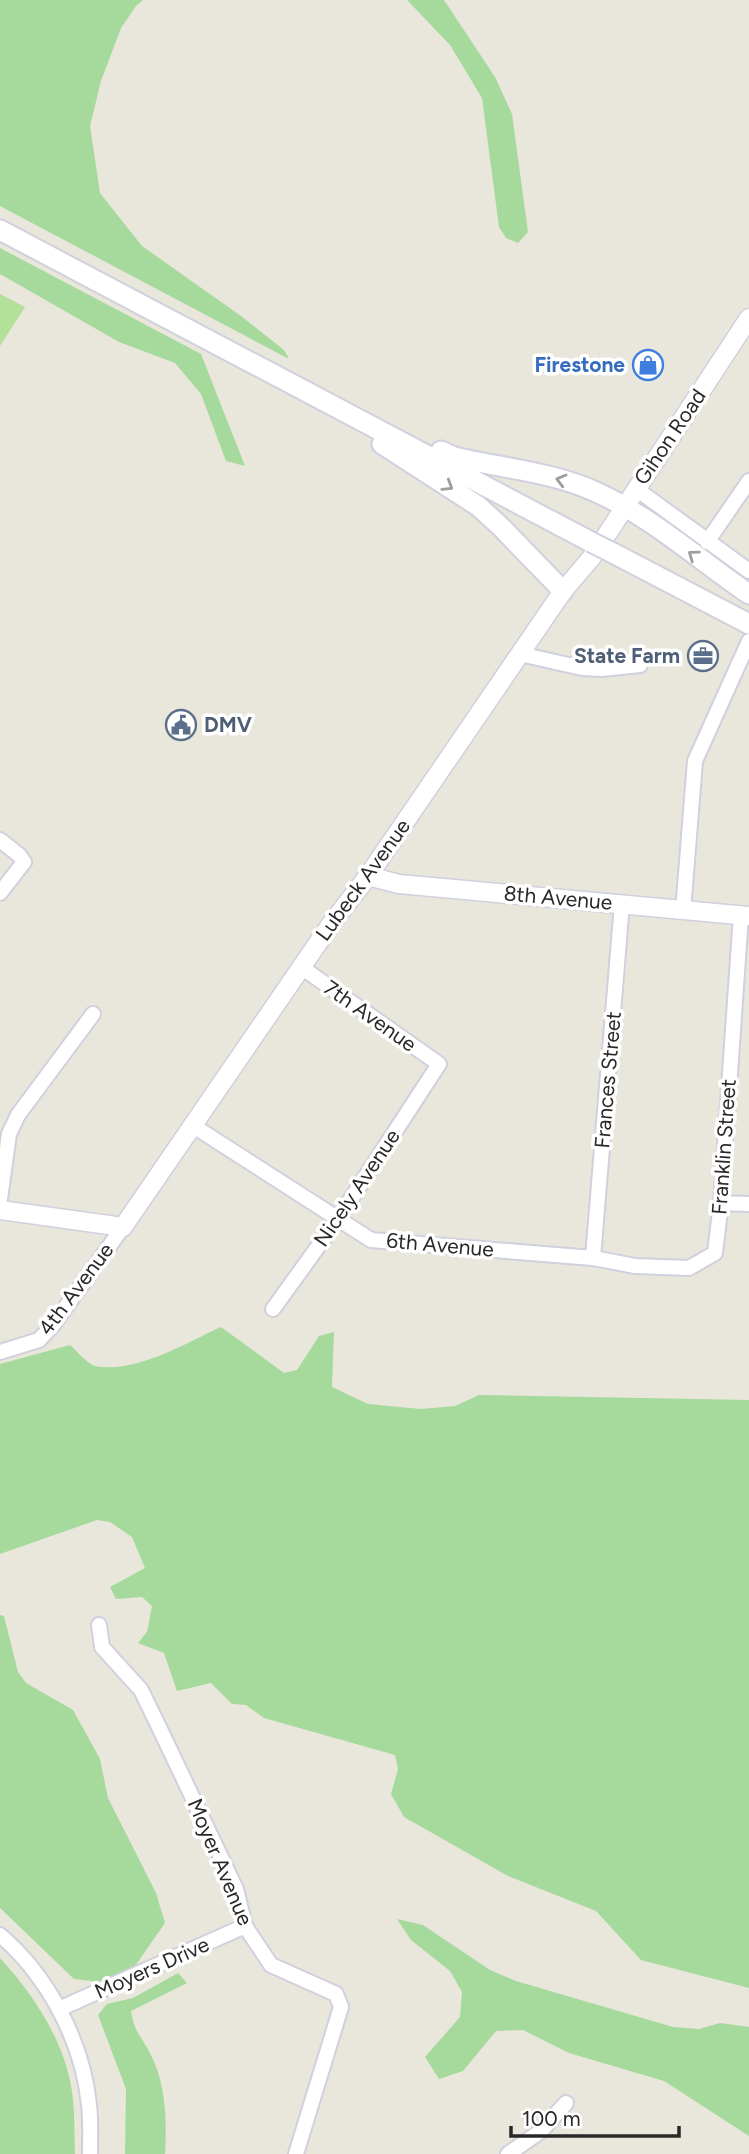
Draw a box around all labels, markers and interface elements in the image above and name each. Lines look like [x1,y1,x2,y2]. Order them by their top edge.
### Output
shop icon: Firestone [631,348,665,382]
place label: Firestone [534,352,625,377]
street label: Gihon Road [628,384,711,489]
one-way arrow [555,474,567,489]
one-way arrow [440,477,453,490]
one-way arrow [688,551,701,563]
office icon: State Farm [686,639,720,673]
place label: State Farm [574,643,680,668]
public building icon: DMV [164,708,198,742]
place label: DMV [204,712,252,737]
street label: Lubeck Avenue [310,814,415,945]
street label: 8th Avenue [503,880,613,915]
street label: 7th Avenue [319,975,421,1057]
street label: Frances Street [589,1010,626,1149]
street label: Franklin Street [706,1078,741,1216]
street label: Nicely Avenue [308,1124,405,1251]
street label: 6th Avenue [385,1227,495,1262]
street label: 4th Avenue [33,1238,118,1340]
street label: Moyer Avenue [183,1795,258,1929]
street label: Moyers Drive [91,1931,213,2004]
scale bar [511,2094,679,2138]
text: 100 m [522,2106,581,2131]

